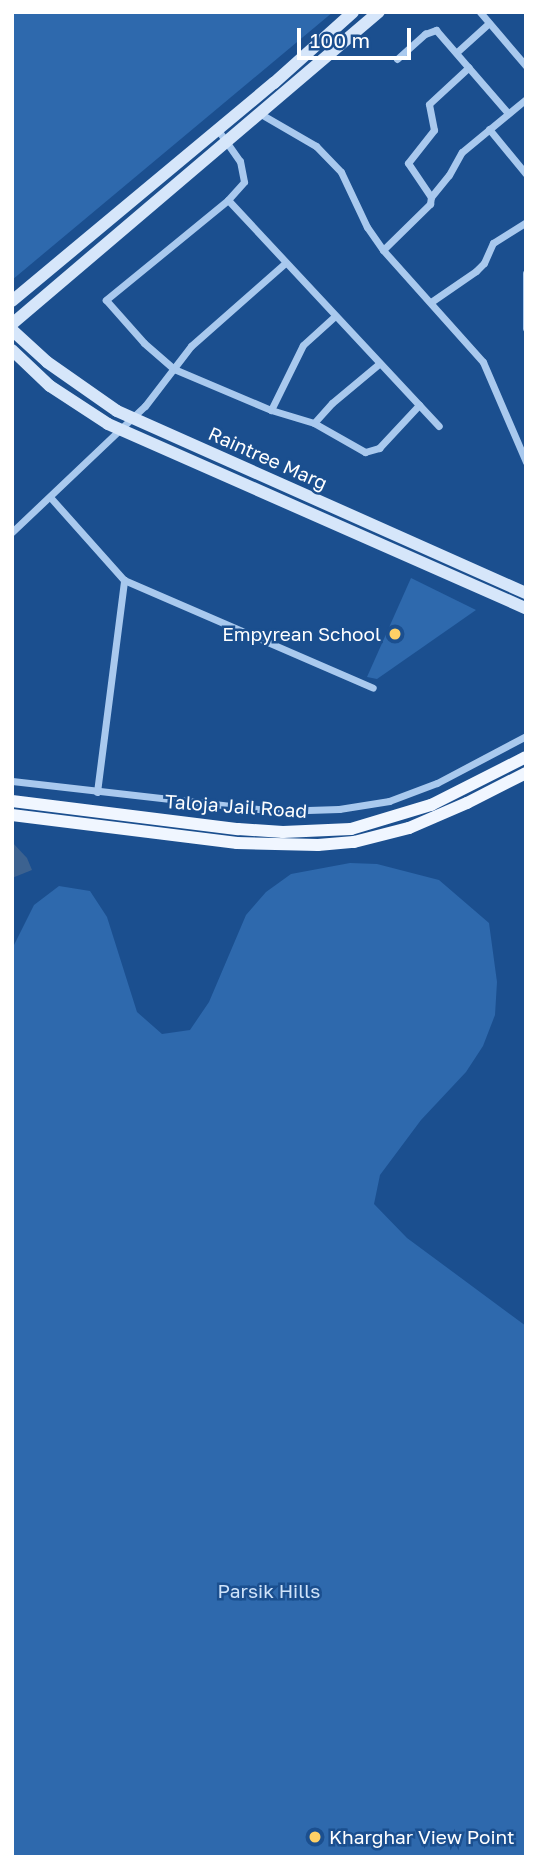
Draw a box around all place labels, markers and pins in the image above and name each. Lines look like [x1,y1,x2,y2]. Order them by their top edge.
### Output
place label: Empyrean School [222,623,381,645]
marker: Empyrean School [387,626,403,642]
place label: Kharghar View Point [329,1826,515,1848]
marker: Kharghar View Point [307,1829,323,1845]

